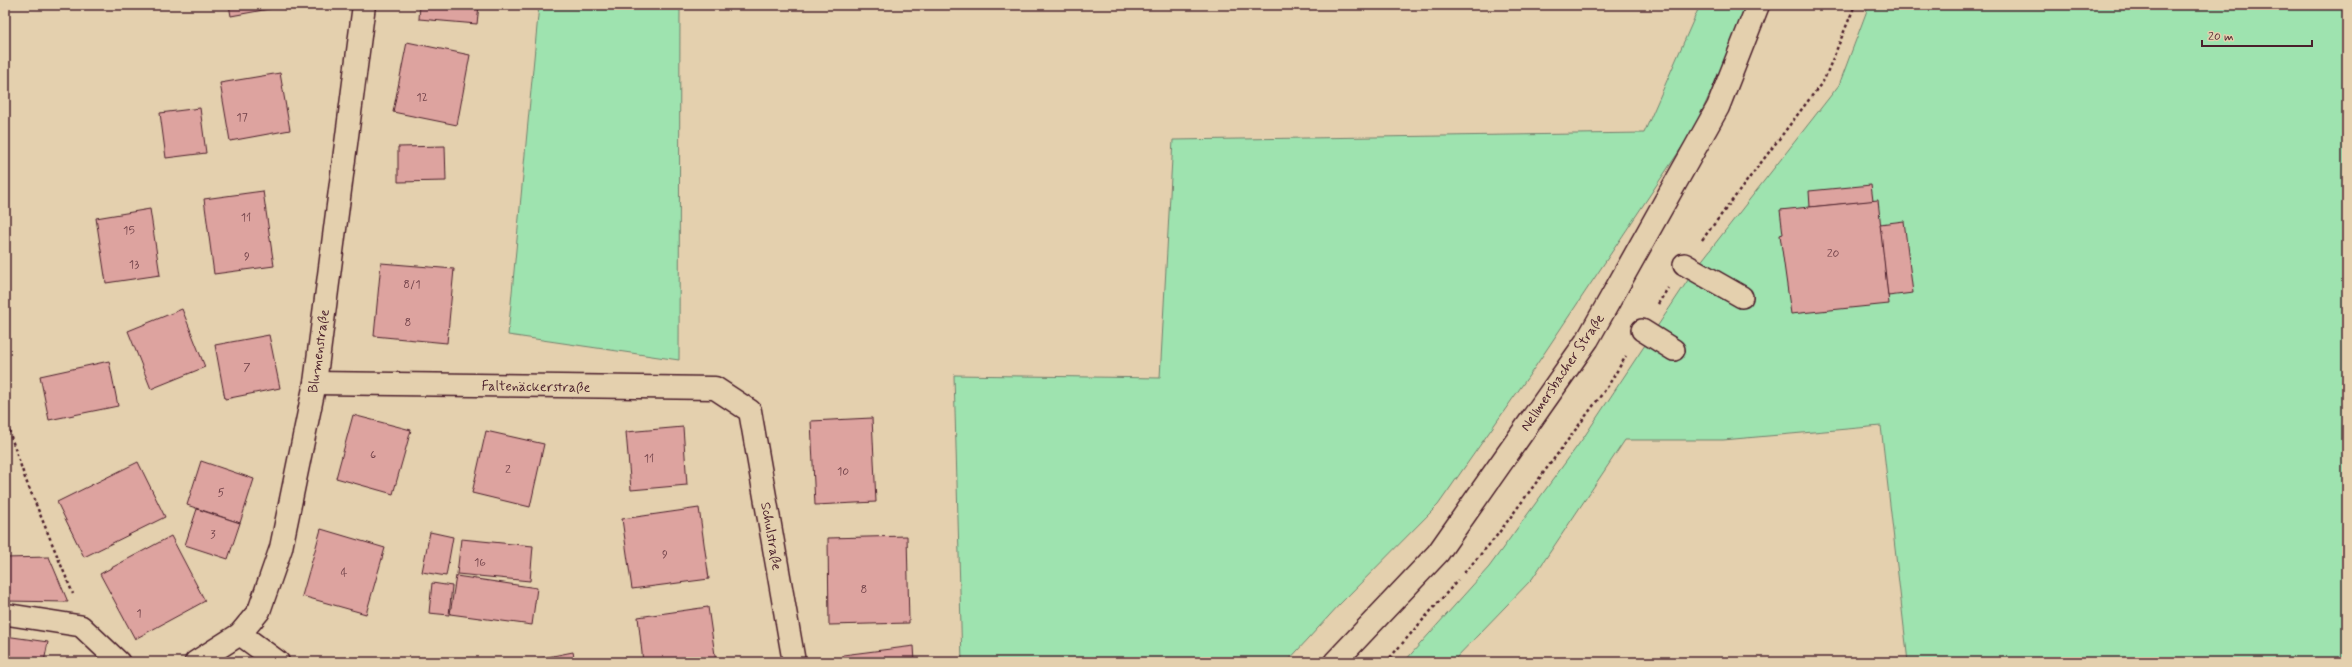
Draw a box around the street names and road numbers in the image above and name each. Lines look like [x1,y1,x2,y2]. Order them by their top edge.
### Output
street label: Blumenstraße [304,308,334,394]
street label: Nellmersbacher Straße [1517,310,1609,435]
street label: Faltenäckerstraße [481,377,591,397]
street label: Schulstraße [756,501,786,572]

